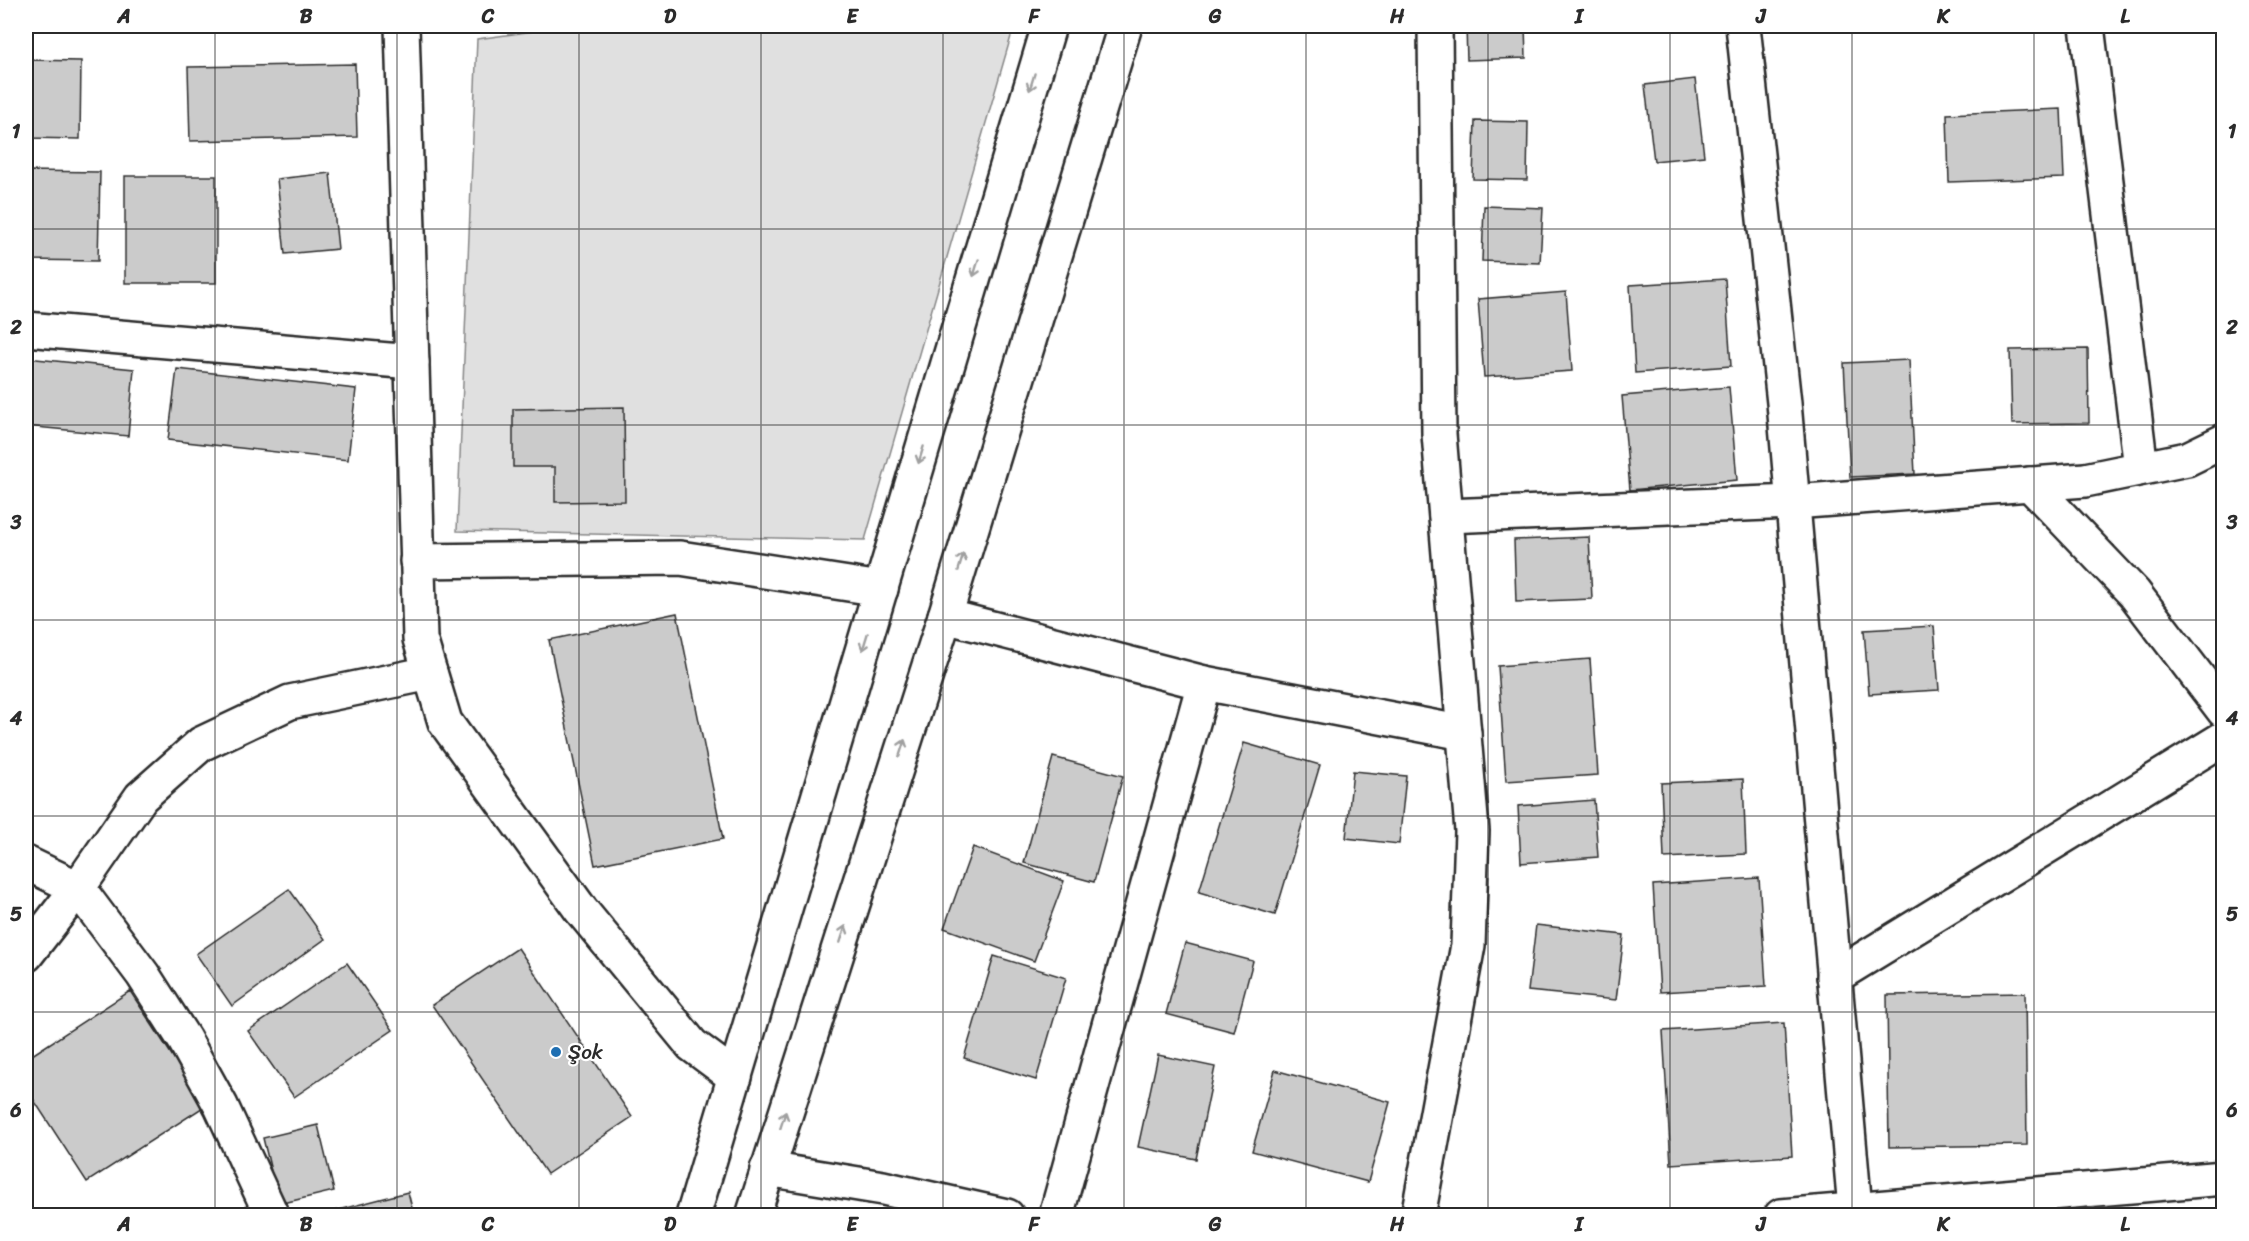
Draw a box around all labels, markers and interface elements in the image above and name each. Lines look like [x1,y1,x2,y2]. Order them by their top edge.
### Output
text: A [116,0,131,34]
text: B [300,0,313,34]
text: C [481,0,495,34]
text: D [664,0,677,34]
text: E [846,0,859,34]
text: F [1028,0,1041,34]
text: G [1208,0,1222,34]
text: H [1389,0,1405,34]
text: I [1574,0,1585,34]
text: J [1755,0,1767,34]
text: K [1936,0,1951,34]
text: L [2120,0,2130,34]
one-way arrow [1026,72,1037,91]
text: 1 [12,114,21,149]
text: 1 [2228,114,2237,149]
one-way arrow [970,259,981,278]
text: 2 [9,310,22,345]
text: 2 [2225,310,2238,345]
one-way arrow [915,445,926,464]
text: 3 [10,505,22,540]
text: 3 [2226,505,2238,540]
one-way arrow [956,553,967,572]
one-way arrow [859,632,870,651]
text: 4 [9,701,23,736]
text: 4 [2225,701,2239,736]
one-way arrow [897,739,908,758]
text: 5 [10,897,22,932]
text: 5 [2226,897,2238,932]
one-way arrow [838,925,849,944]
place label: Şok [568,1033,604,1071]
marker: Şok [549,1045,563,1059]
text: 6 [9,1093,22,1128]
text: 6 [2225,1093,2238,1128]
one-way arrow [779,1111,790,1130]
text: A [116,1207,131,1241]
text: B [300,1207,313,1241]
text: C [481,1207,495,1241]
text: D [664,1207,677,1241]
text: E [846,1207,859,1241]
text: F [1028,1207,1041,1241]
text: G [1208,1207,1222,1241]
text: H [1389,1207,1405,1241]
text: I [1574,1207,1585,1241]
text: J [1755,1207,1767,1241]
text: K [1936,1207,1951,1241]
text: L [2120,1207,2130,1241]

